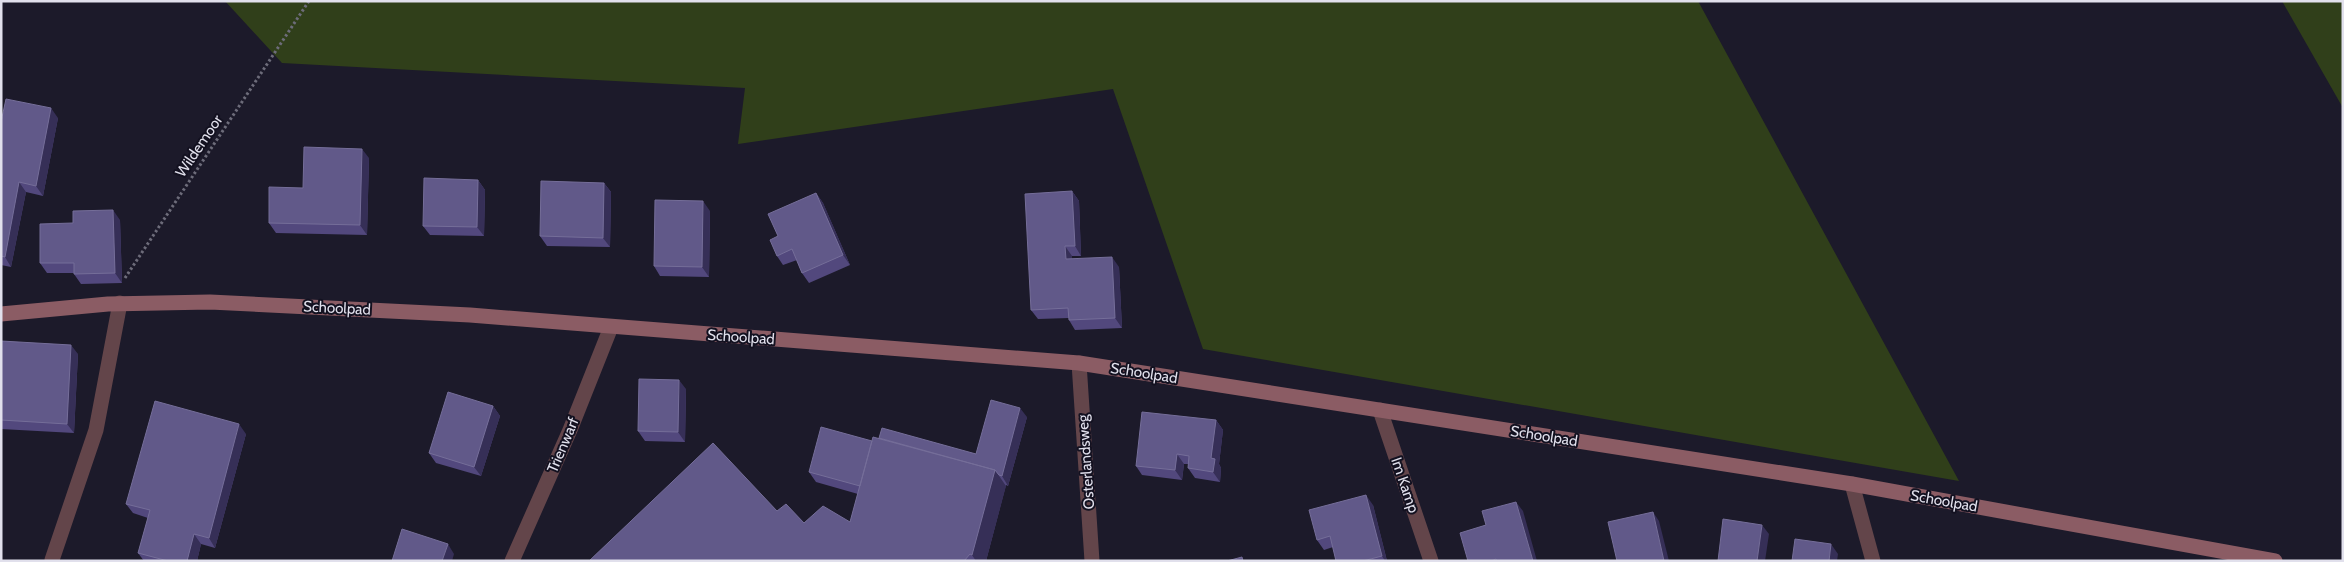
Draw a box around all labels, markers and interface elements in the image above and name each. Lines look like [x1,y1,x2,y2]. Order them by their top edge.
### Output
street label: Wildemoor [172,111,226,181]
street label: Schoolpad [303,297,371,319]
street label: Schoolpad [707,326,775,348]
street label: Schoolpad [1109,359,1179,387]
street label: Osterlandsweg [1074,414,1098,510]
street label: Trienwarf [543,415,583,475]
street label: Schoolpad [1509,422,1579,450]
street label: Im Kamp [1387,455,1423,515]
street label: Schoolpad [1909,486,1979,516]

